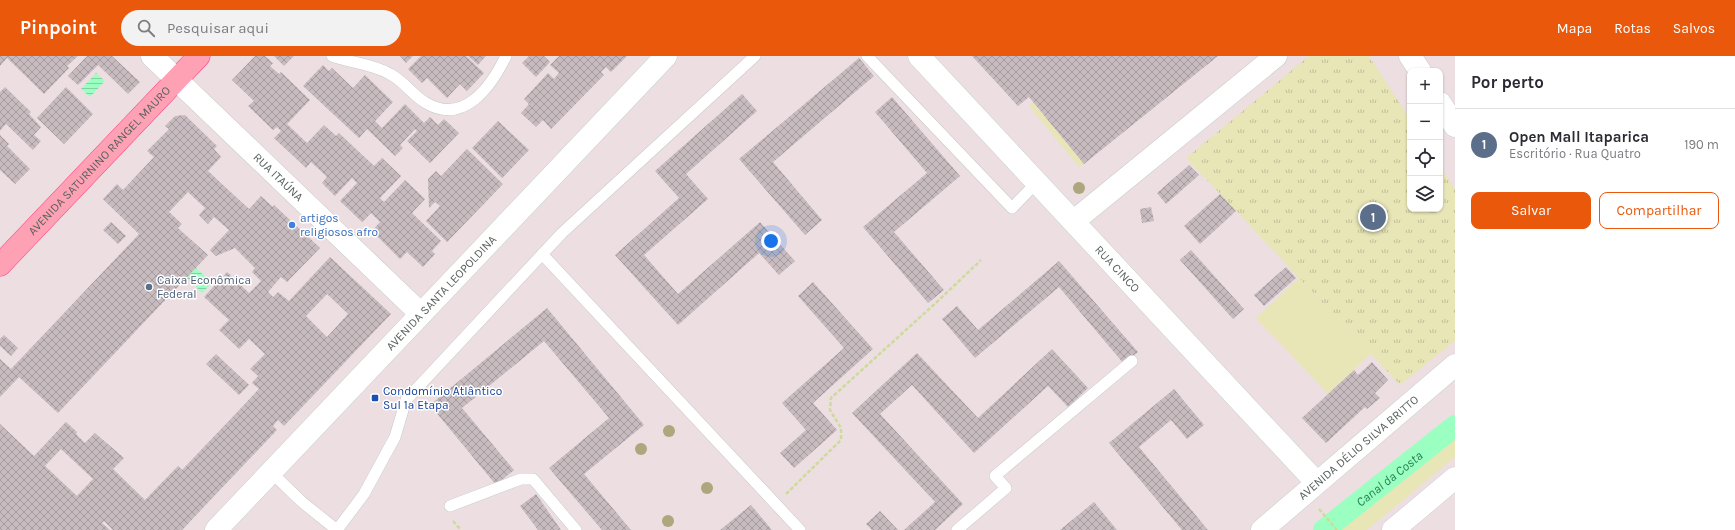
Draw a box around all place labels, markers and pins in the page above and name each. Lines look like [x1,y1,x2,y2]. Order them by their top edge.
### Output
pin: 1 [1360,202,1386,232]
place label: artigos religiosos afro [300,211,378,239]
marker: artigos religiosos afro [287,220,297,230]
place label: Caixa Econômica Federal [157,273,251,301]
marker: Caixa Econômica Federal [144,282,154,292]
place label: Condomínio Atlântico Sul 1ª Etapa [383,384,502,412]
marker: Condomínio Atlântico Sul 1ª Etapa [370,393,380,403]

